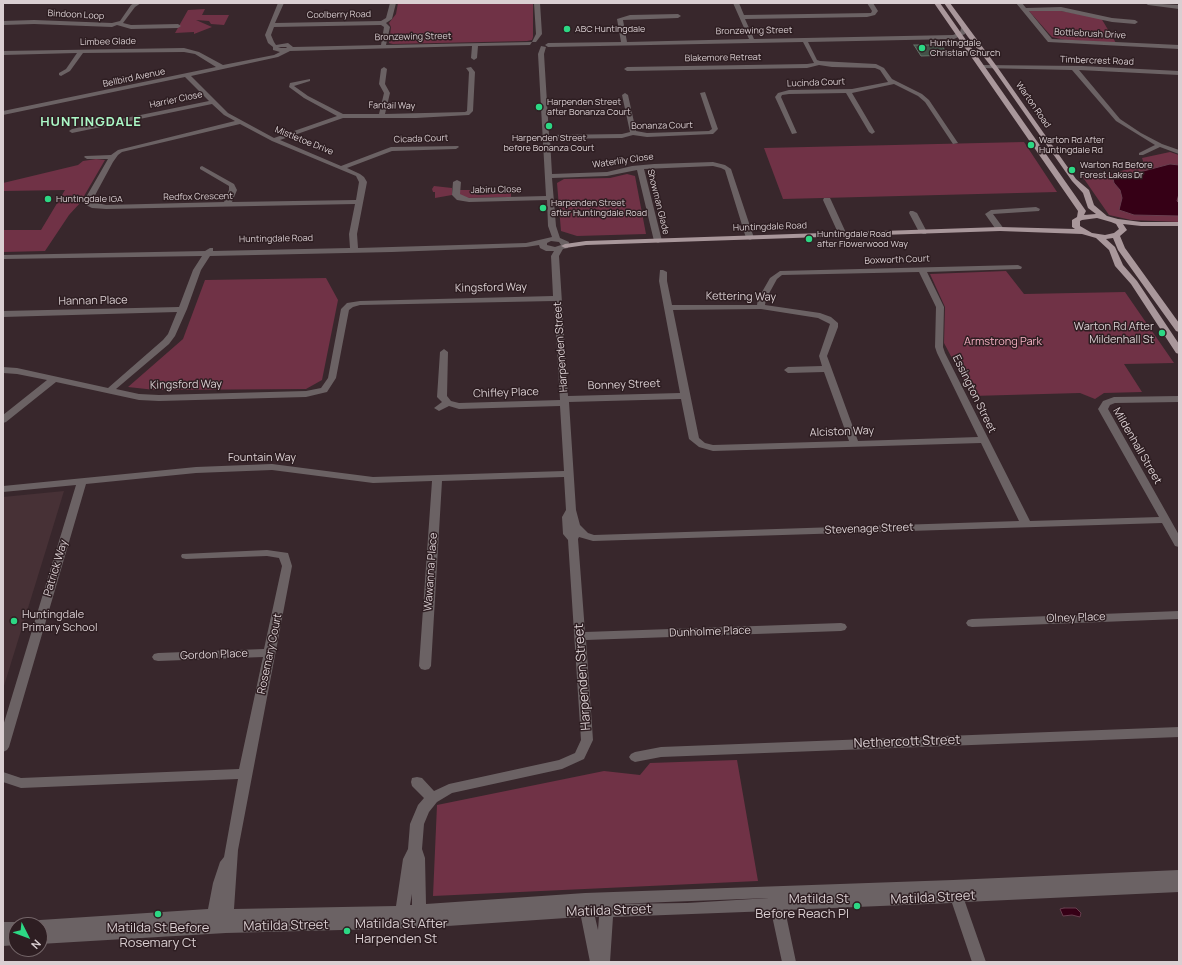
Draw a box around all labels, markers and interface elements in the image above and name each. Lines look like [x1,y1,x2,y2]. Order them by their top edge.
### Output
street label: Bindoon Loop [47,8,105,22]
street label: Coolberry Road [307,9,371,21]
marker: ABC Huntingdale [562,24,572,34]
place label: ABC Huntingdale [575,24,645,34]
street label: Bronzewing Street [716,25,792,37]
street label: Bottlebrush Drive [1054,27,1126,41]
street label: Bronzewing Street [375,31,451,43]
street label: Limbee Glade [80,36,136,48]
place label: Huntingdale Christian Church [930,38,1000,59]
marker: Huntingdale Christian Church [917,43,927,53]
street label: Blakemore Retreat [685,52,761,64]
street label: Timbercrest Road [1060,54,1134,68]
street label: Bellbird Avenue [102,66,166,90]
street label: Lucinda Court [787,77,845,89]
street label: Warton Road [1013,80,1053,130]
street label: Harrier Close [149,89,203,111]
place label: Harpenden Street after Bonanza Court [547,97,631,118]
street label: Fantail Way [369,100,415,112]
marker: Harpenden Street after Bonanza Court [534,102,544,112]
district label: HUNTINGDALE [40,114,142,130]
street label: Bonanza Court [631,120,693,132]
marker: Harpenden Street before Bonanza Court [544,121,554,131]
street label: Mistletoe Drive [273,124,335,158]
street label: Cicada Court [394,133,448,145]
place label: Harpenden Street before Bonanza Court [504,133,594,154]
place label: Warton Rd After Huntingdale Rd [1039,135,1105,156]
marker: Warton Rd After Huntingdale Rd [1026,140,1036,150]
street label: Waterlily Close [592,151,654,171]
place label: Warton Rd Before Forest Lakes Dr [1080,160,1152,181]
marker: Warton Rd Before Forest Lakes Dr [1067,165,1077,175]
street label: Showman Glade [645,168,671,236]
street label: Jabiru Close [471,184,521,196]
street label: Redfox Crescent [163,191,233,203]
marker: Huntingdale IGA [43,194,53,204]
place label: Huntingdale IGA [56,194,123,204]
place label: Harpenden Street after Huntingdale Road [551,198,647,219]
marker: Harpenden Street after Huntingdale Road [538,203,548,213]
street label: Huntingdale Road [733,220,807,234]
place label: Huntingdale Road after Flowerwood Way [817,229,908,250]
street label: Huntingdale Road [239,233,313,245]
marker: Huntingdale Road after Flowerwood Way [804,234,814,244]
street label: Boxworth Court [864,253,930,267]
street label: Kingsford Way [455,281,527,295]
street label: Kettering Way [706,290,776,304]
street label: Hannan Place [58,294,128,308]
street label: Harpenden Street [551,301,571,393]
place label: Warton Rd After Mildenhall St [1074,320,1154,346]
marker: Warton Rd After Mildenhall St [1157,328,1167,338]
park label: Armstrong Park [964,335,1042,349]
street label: Essington Street [949,353,999,435]
street label: Bonney Street [587,377,661,393]
street label: Kingsford Way [150,378,222,392]
street label: Chifley Place [473,385,539,401]
street label: Mildenhall Street [1110,405,1164,487]
street label: Alciston Way [809,424,875,440]
street label: Fountain Way [228,451,296,465]
street label: Stevenage Street [824,521,914,537]
street label: Wawanna Place [422,532,440,612]
street label: Patrick Way [41,538,71,598]
place label: Huntingdale Primary School [22,608,97,634]
street label: Olney Place [1046,610,1106,626]
street label: Rosemary Court [255,613,285,695]
marker: Huntingdale Primary School [9,616,19,626]
street label: Harpenden Street [571,623,595,731]
street label: Dunholme Place [669,624,751,640]
street label: Gordon Place [180,647,248,663]
street label: Nethercott Street [853,732,961,752]
street label: Matilda Street [890,888,976,908]
place label: Matilda St Before Reach Pl [755,891,849,922]
marker: Matilda St Before Reach Pl [852,901,862,911]
street label: Matilda Street [566,902,652,920]
marker: Matilda St Before Rosemary Ct [153,909,163,919]
place label: Matilda St After Harpenden St [355,916,448,947]
north arrow [8,917,48,957]
street label: Matilda Street [243,917,329,935]
place label: Matilda St Before Rosemary Ct [107,920,209,951]
marker: Matilda St After Harpenden St [342,926,352,936]
text: N [28,937,45,953]

